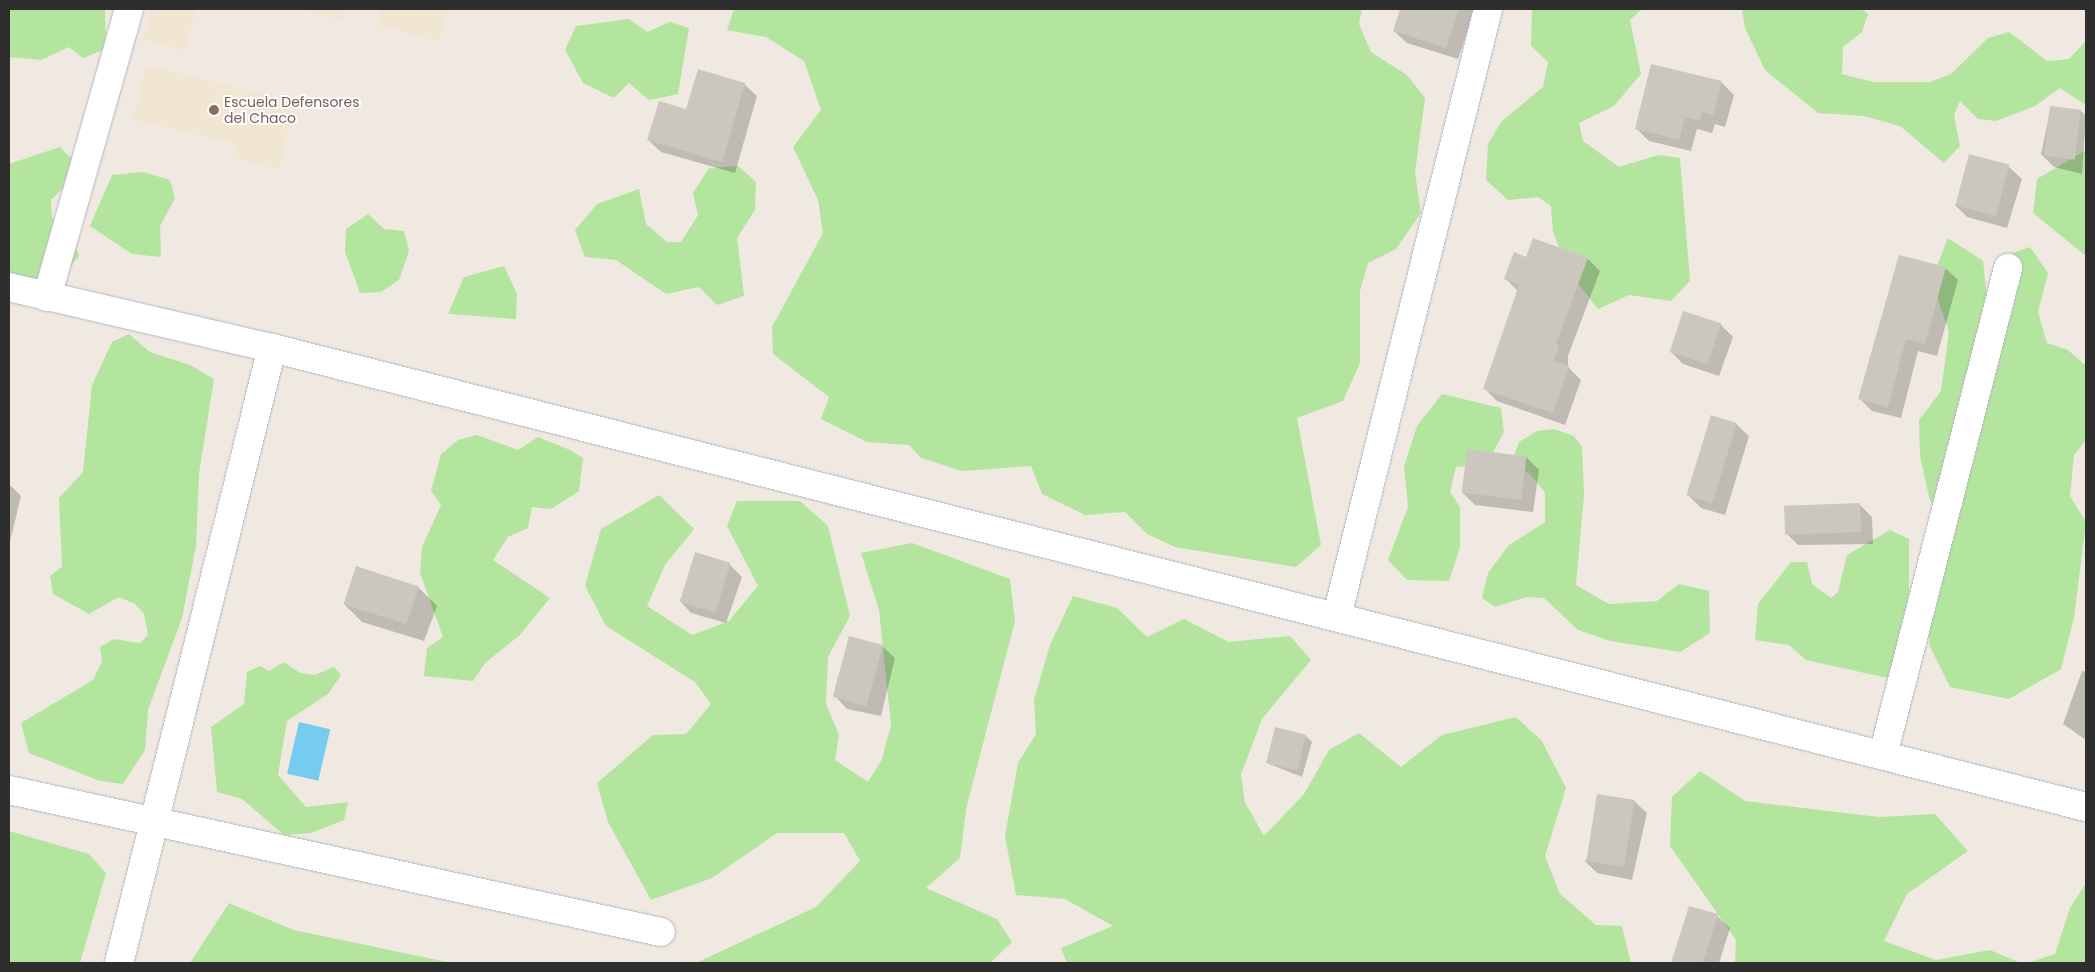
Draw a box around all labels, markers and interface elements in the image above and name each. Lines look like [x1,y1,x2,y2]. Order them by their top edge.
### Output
place label: Escuela Defensores del Chaco [224,94,360,126]
marker: Escuela Defensores del Chaco [208,104,220,116]

